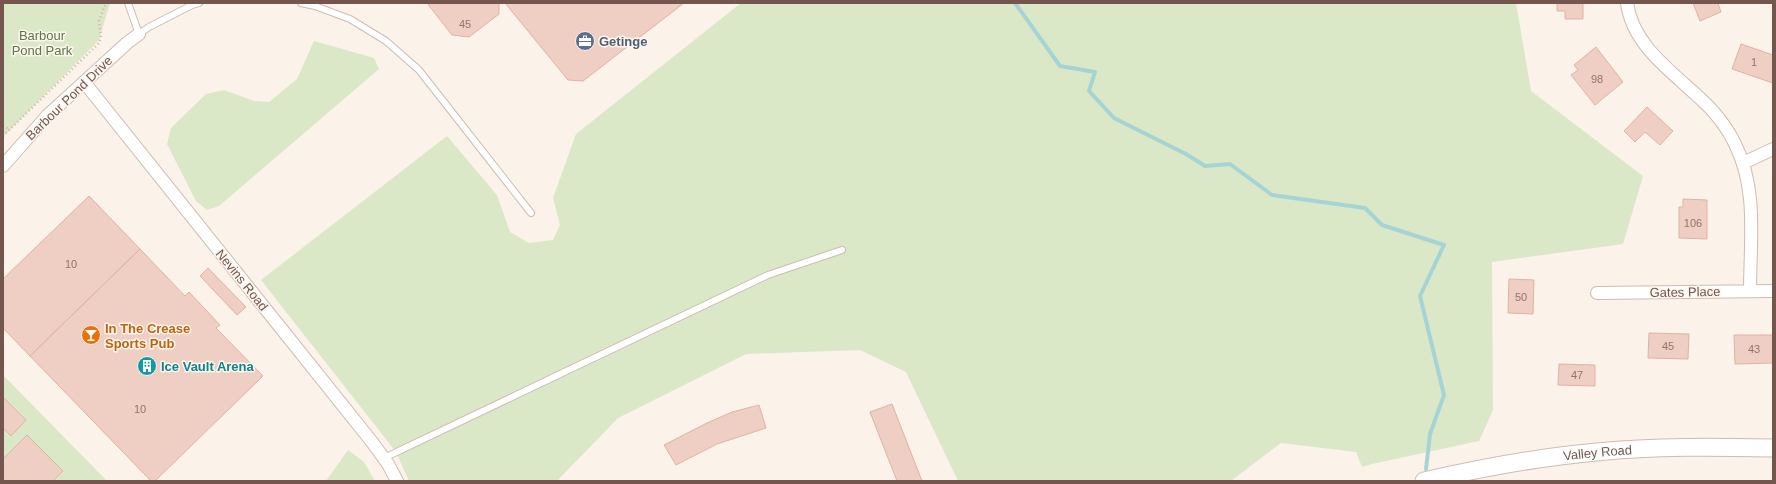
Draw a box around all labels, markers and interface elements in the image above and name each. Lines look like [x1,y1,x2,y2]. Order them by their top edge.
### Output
house number: 45 [459,18,471,30]
park label: Barbour Pond Park [12,28,73,58]
office icon: Getinge [574,30,596,52]
place label: Getinge [599,34,647,49]
street label: Barbour Pond Drive [23,53,115,143]
house number: 1 [1751,56,1757,68]
house number: 98 [1591,73,1603,85]
house number: 106 [1684,217,1702,229]
street label: Nevins Road [213,246,271,314]
house number: 10 [65,258,77,270]
street label: Gates Place [1649,284,1721,300]
house number: 50 [1515,291,1527,303]
place label: In The Crease Sports Pub [105,321,190,351]
bar icon: In The Crease Sports Pub [80,324,102,346]
house number: 45 [1662,340,1674,352]
house number: 43 [1748,343,1760,355]
building icon: Ice Vault Arena [136,355,158,377]
place label: Ice Vault Arena [161,359,254,374]
house number: 47 [1571,369,1583,381]
house number: 10 [134,403,146,415]
street label: Valley Road [1562,442,1632,463]

